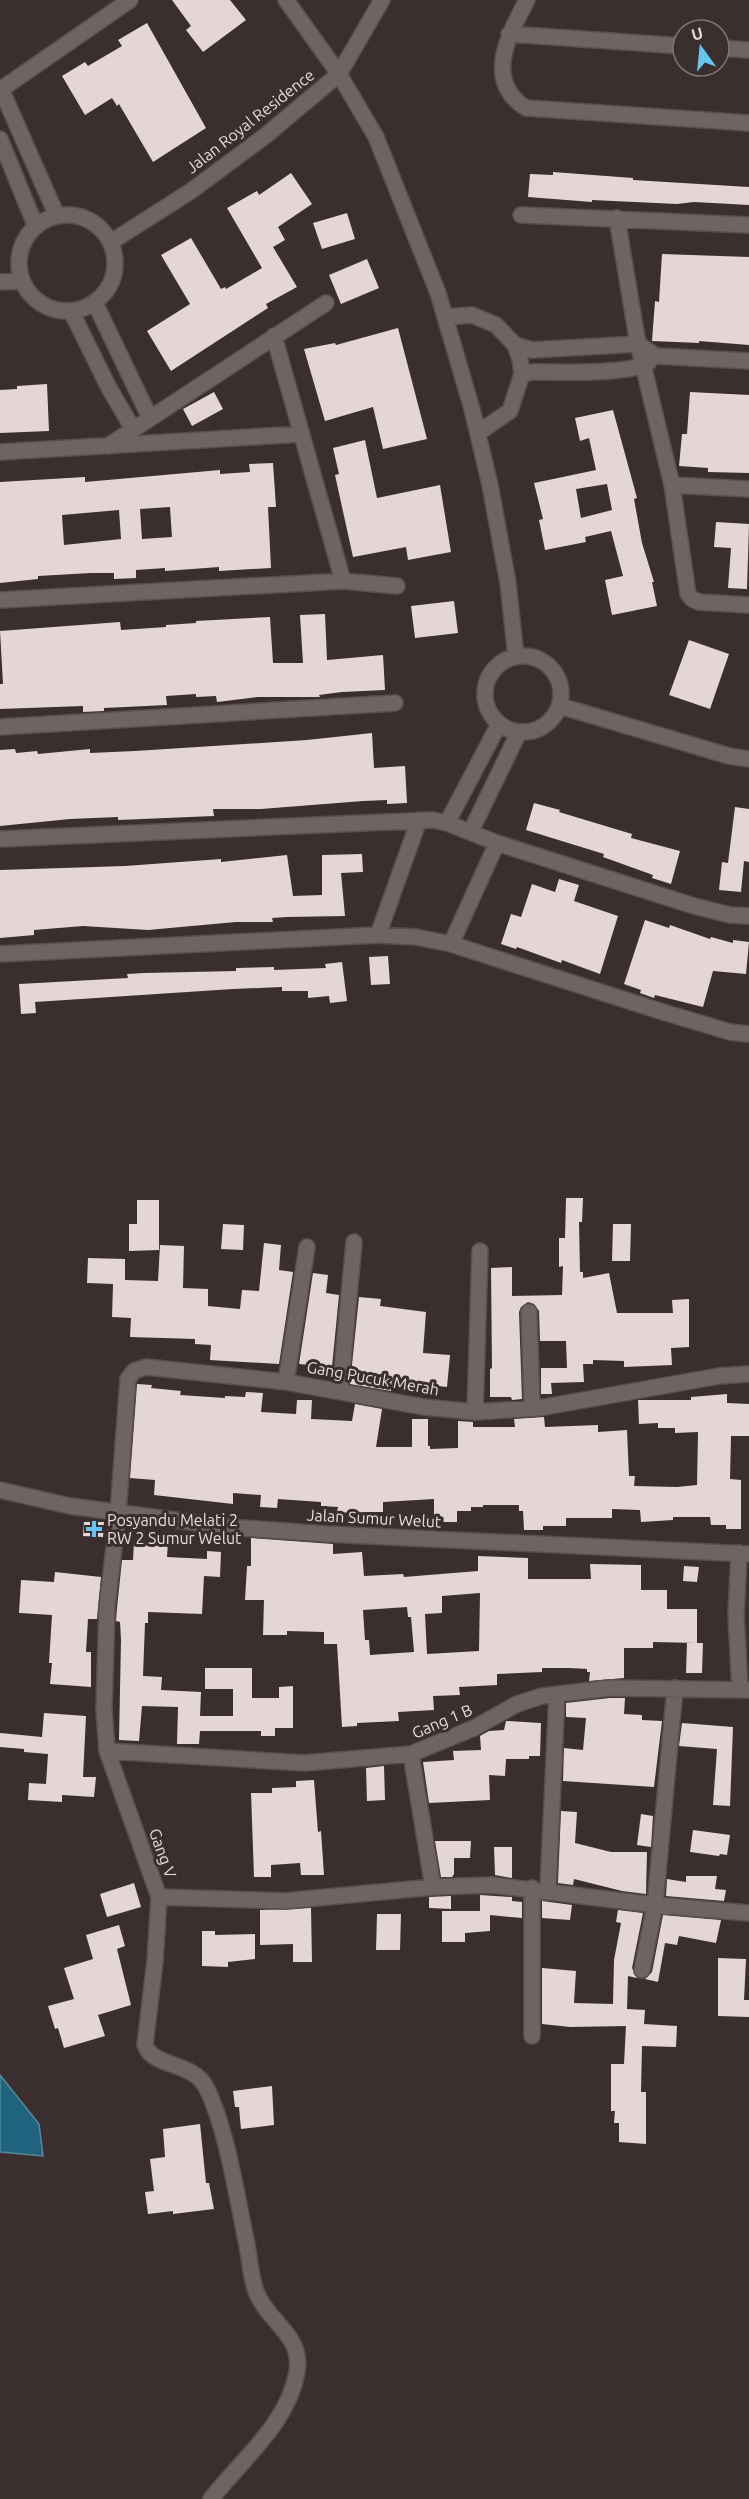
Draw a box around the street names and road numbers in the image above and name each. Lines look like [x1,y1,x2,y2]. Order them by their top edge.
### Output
street label: Jalan Royal Residence [182,65,318,177]
street label: Gang Pucuk Merah [305,1358,441,1398]
street label: Jalan Sumur Welut [306,1505,442,1531]
street label: Gang 1 B [409,1700,475,1742]
street label: Gang V [146,1826,180,1880]

